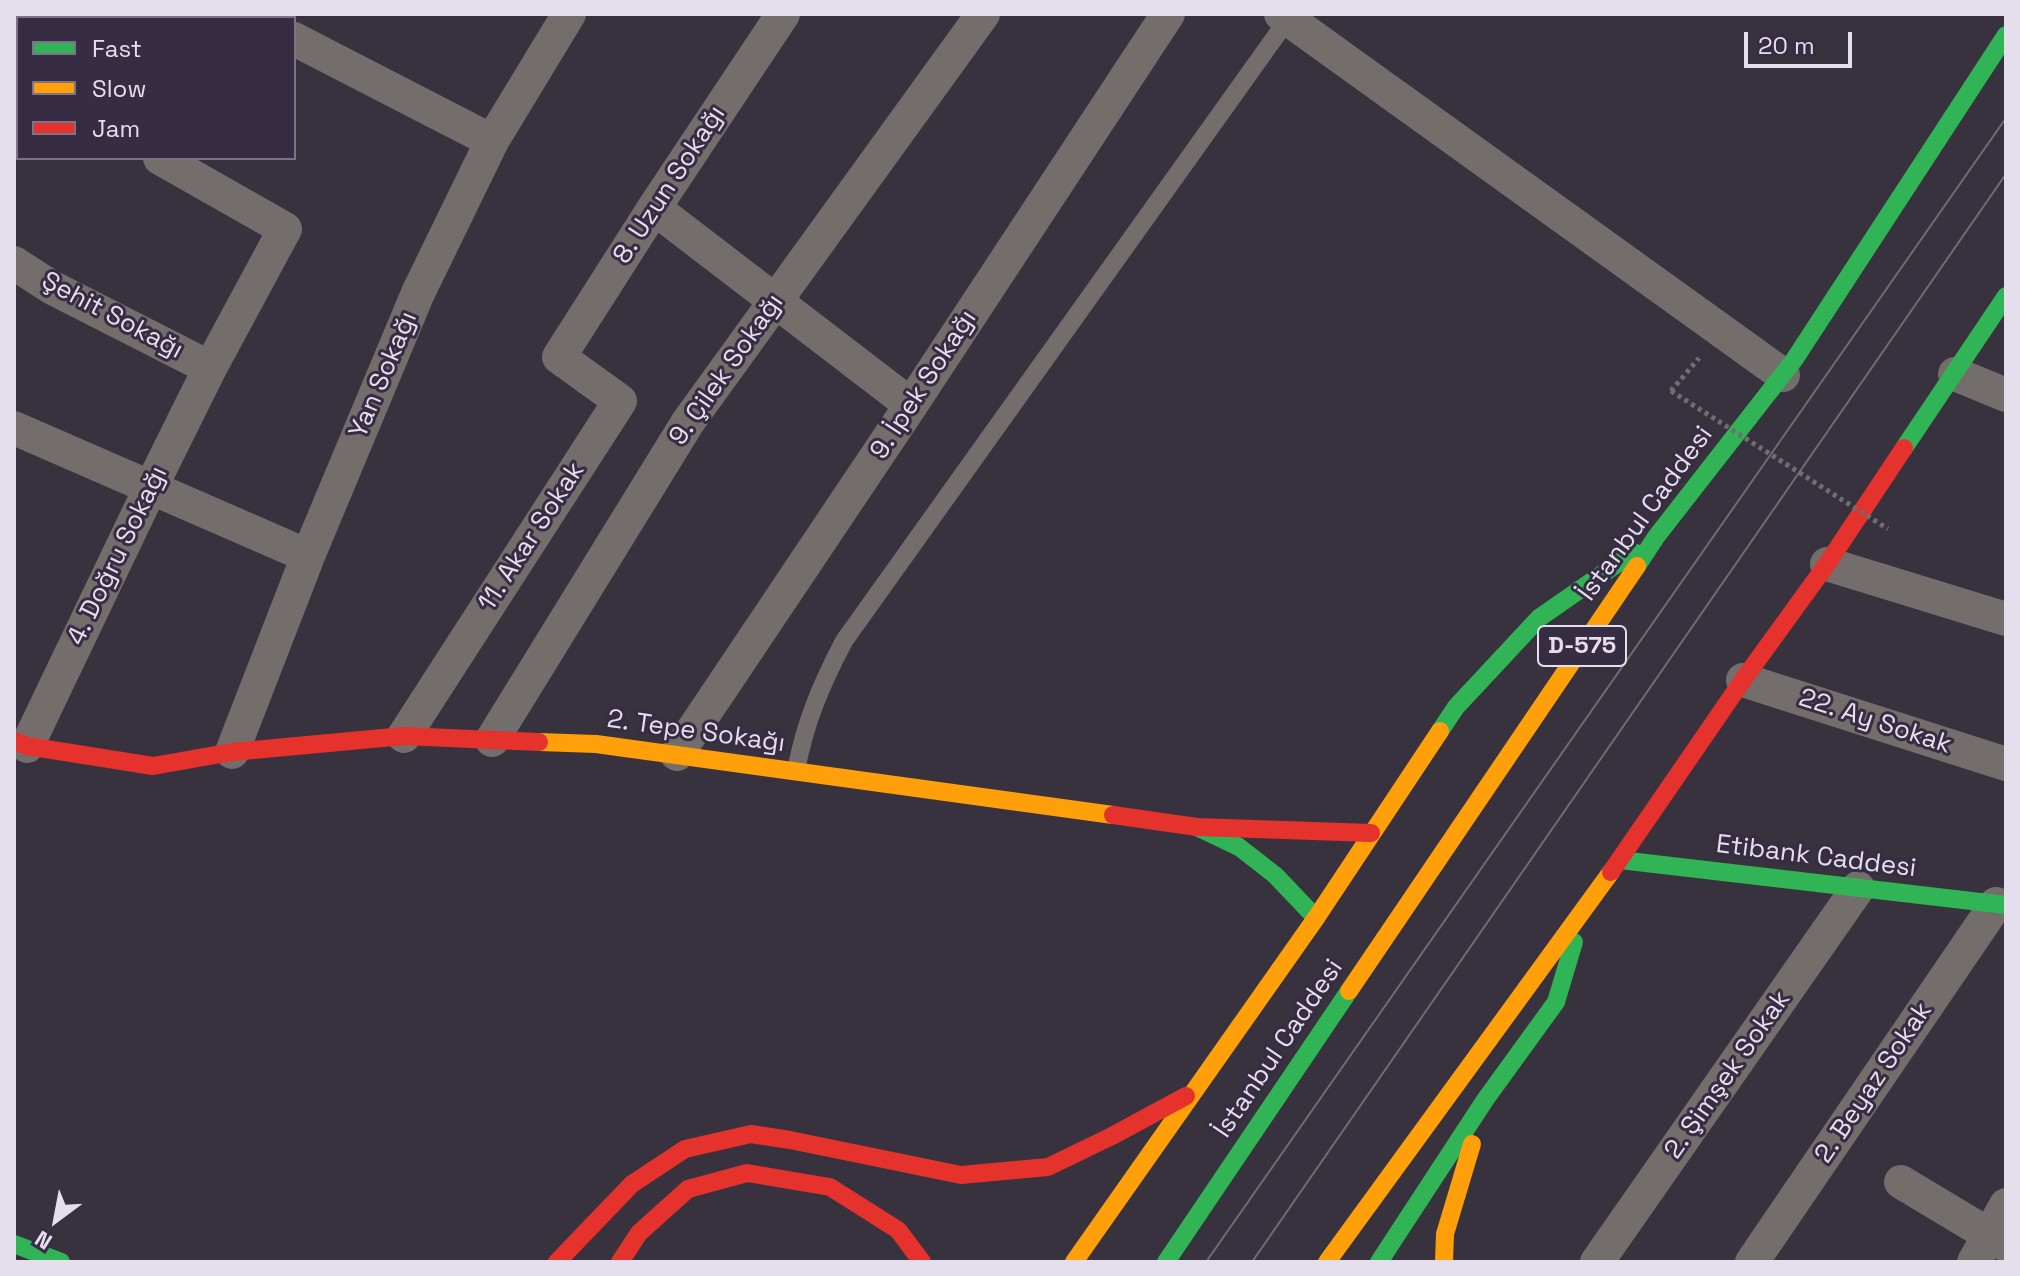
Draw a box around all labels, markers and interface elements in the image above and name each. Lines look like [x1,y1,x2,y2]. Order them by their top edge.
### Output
legend [16,16,296,160]
scale bar [1748,16,1856,66]
text: 20 m [1758,30,1815,61]
text: Fast [92,33,142,64]
text: Slow [92,73,146,104]
street label: 8. Uzun Sokağı [607,100,733,270]
text: Jam [92,113,140,144]
street label: Şehit Sokağı [36,266,188,366]
street label: 9. Çilek Sokağı [663,288,791,452]
street label: 9. İpek Sokağı [864,305,984,465]
street label: Yan Sokağı [343,307,425,443]
street label: İstanbul Caddesi [1572,421,1720,607]
street label: 11. Akar Sokak [472,457,592,617]
street label: 4. Doğru Sokağı [61,461,175,651]
road number: D-575 [1538,626,1626,666]
street label: 22. Ay Sokak [1795,683,1955,761]
street label: 2. Tepe Sokağı [605,704,787,760]
street label: Etibank Caddesi [1714,829,1918,885]
street label: İstanbul Caddesi [1208,954,1350,1144]
street label: 2. Şimşek Sokak [1658,985,1798,1165]
street label: 2. Beyaz Sokak [1809,997,1939,1169]
north arrow [16,1180,96,1260]
text: N [30,1225,57,1256]

